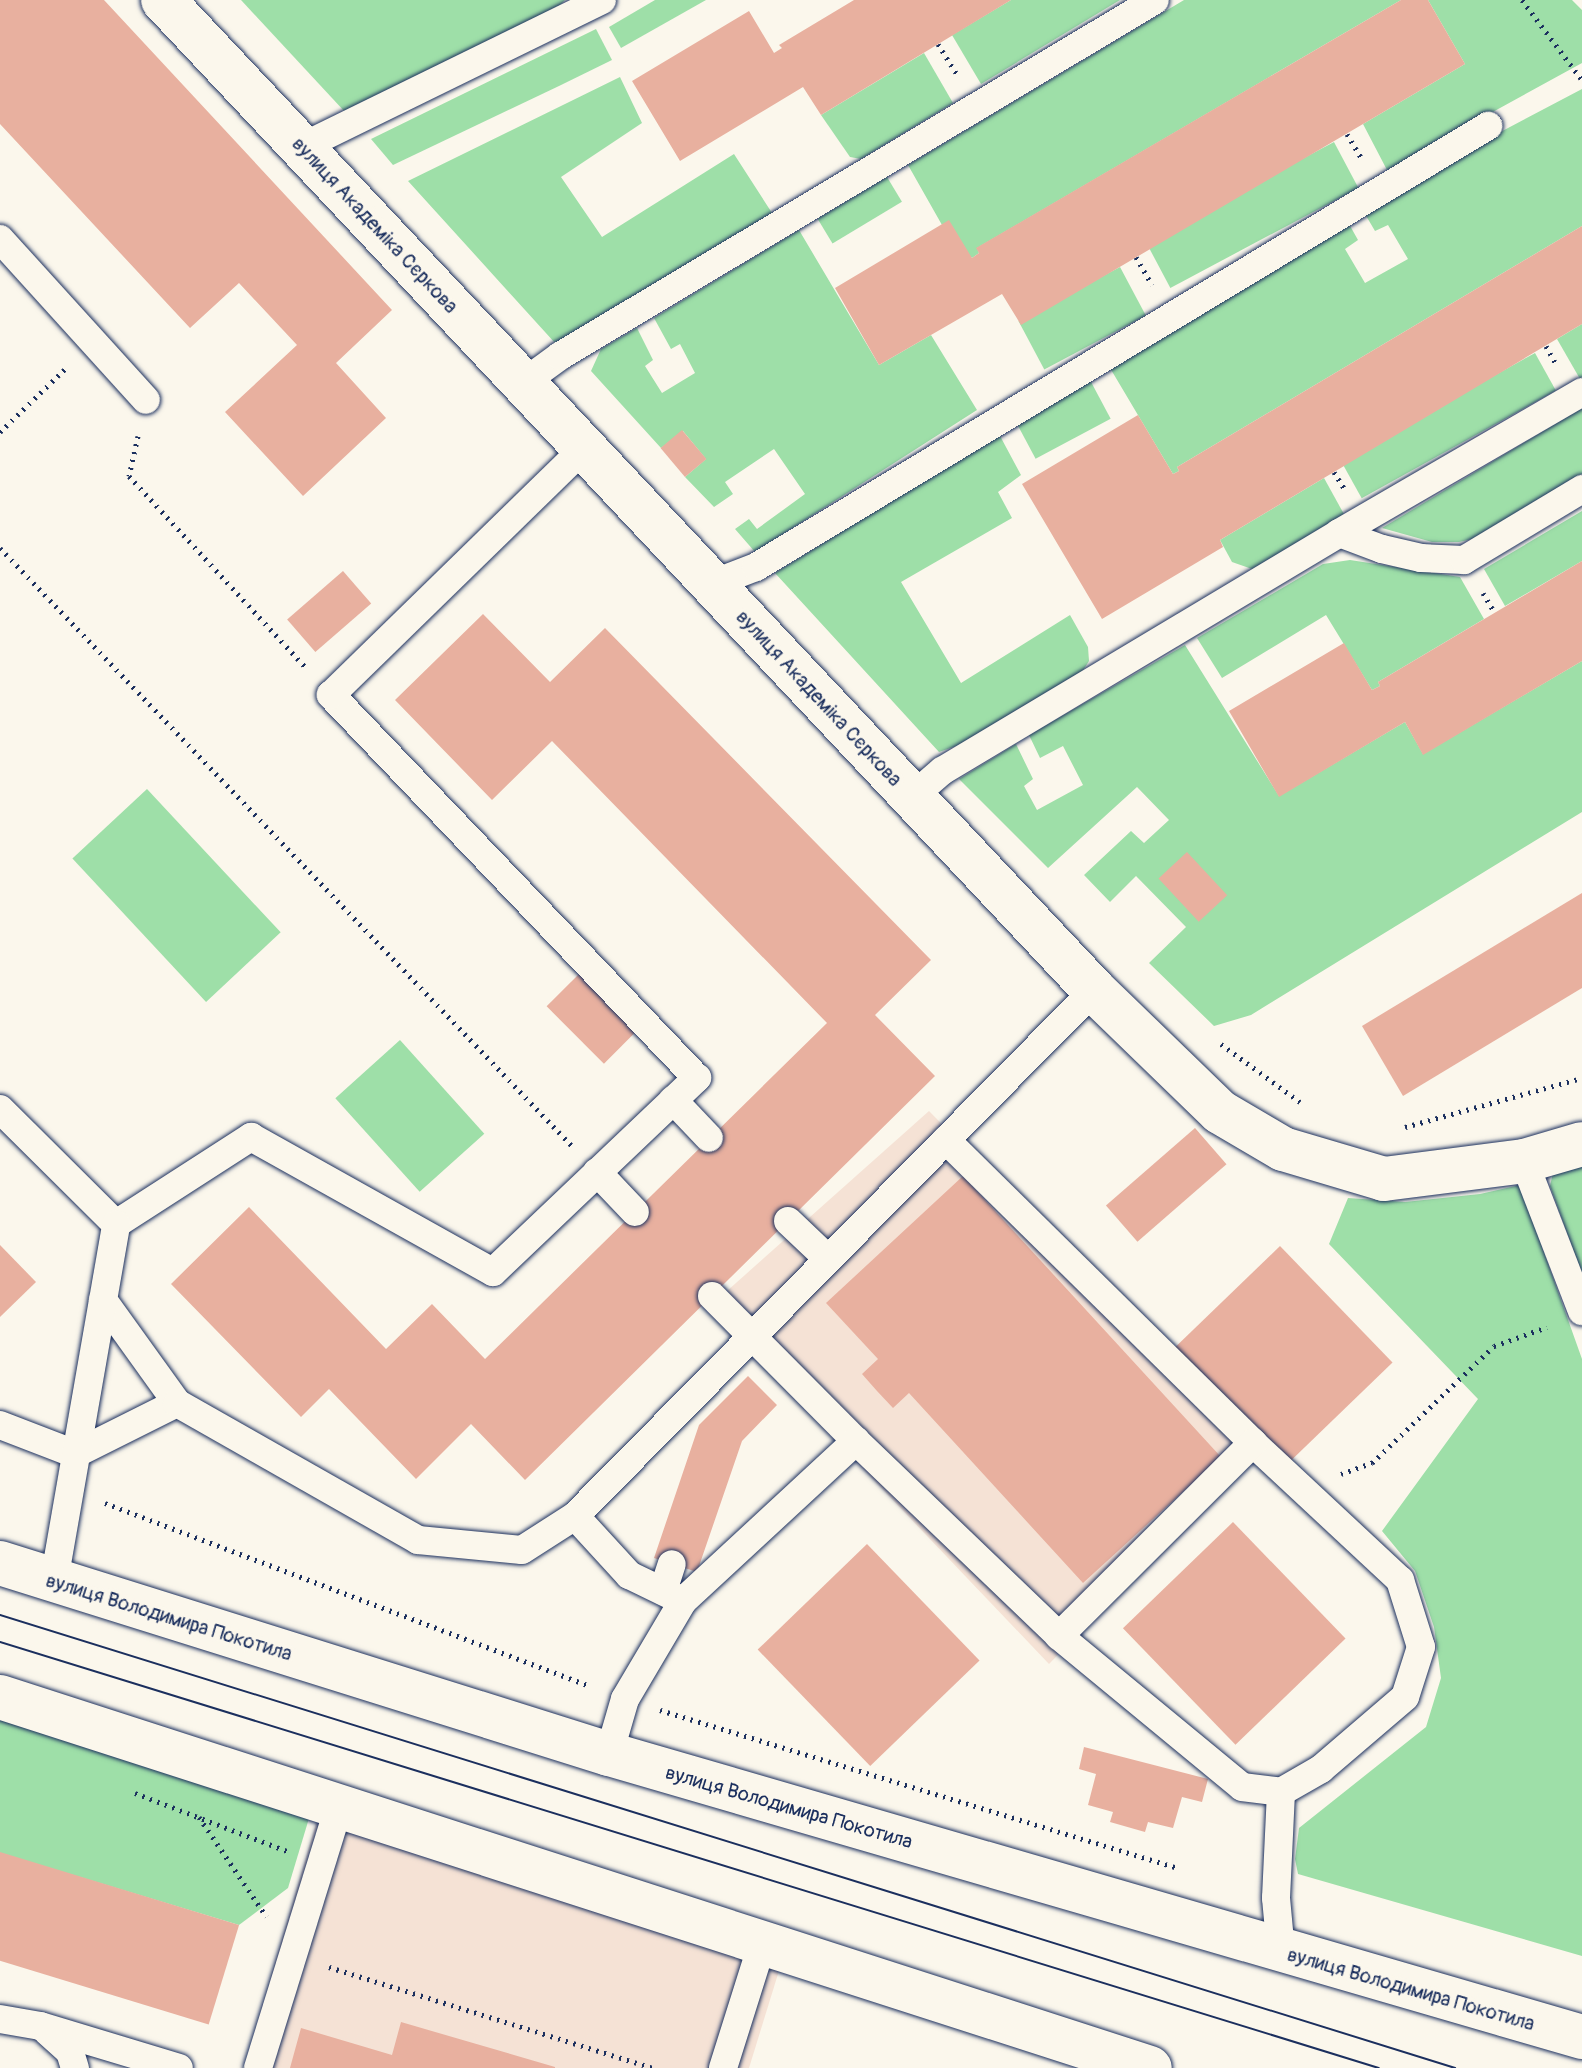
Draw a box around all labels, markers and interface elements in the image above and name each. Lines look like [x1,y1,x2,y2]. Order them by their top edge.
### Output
street label: вулиця Академіка Сєркова [287,132,463,318]
street label: вулиця Академіка Сєркова [731,605,907,791]
street label: вулиця Володимира Покотила [43,1568,295,1666]
street label: вулиця Володимира Покотила [663,1760,915,1854]
street label: вулиця Володимира Покотила [1285,1942,1537,2036]

